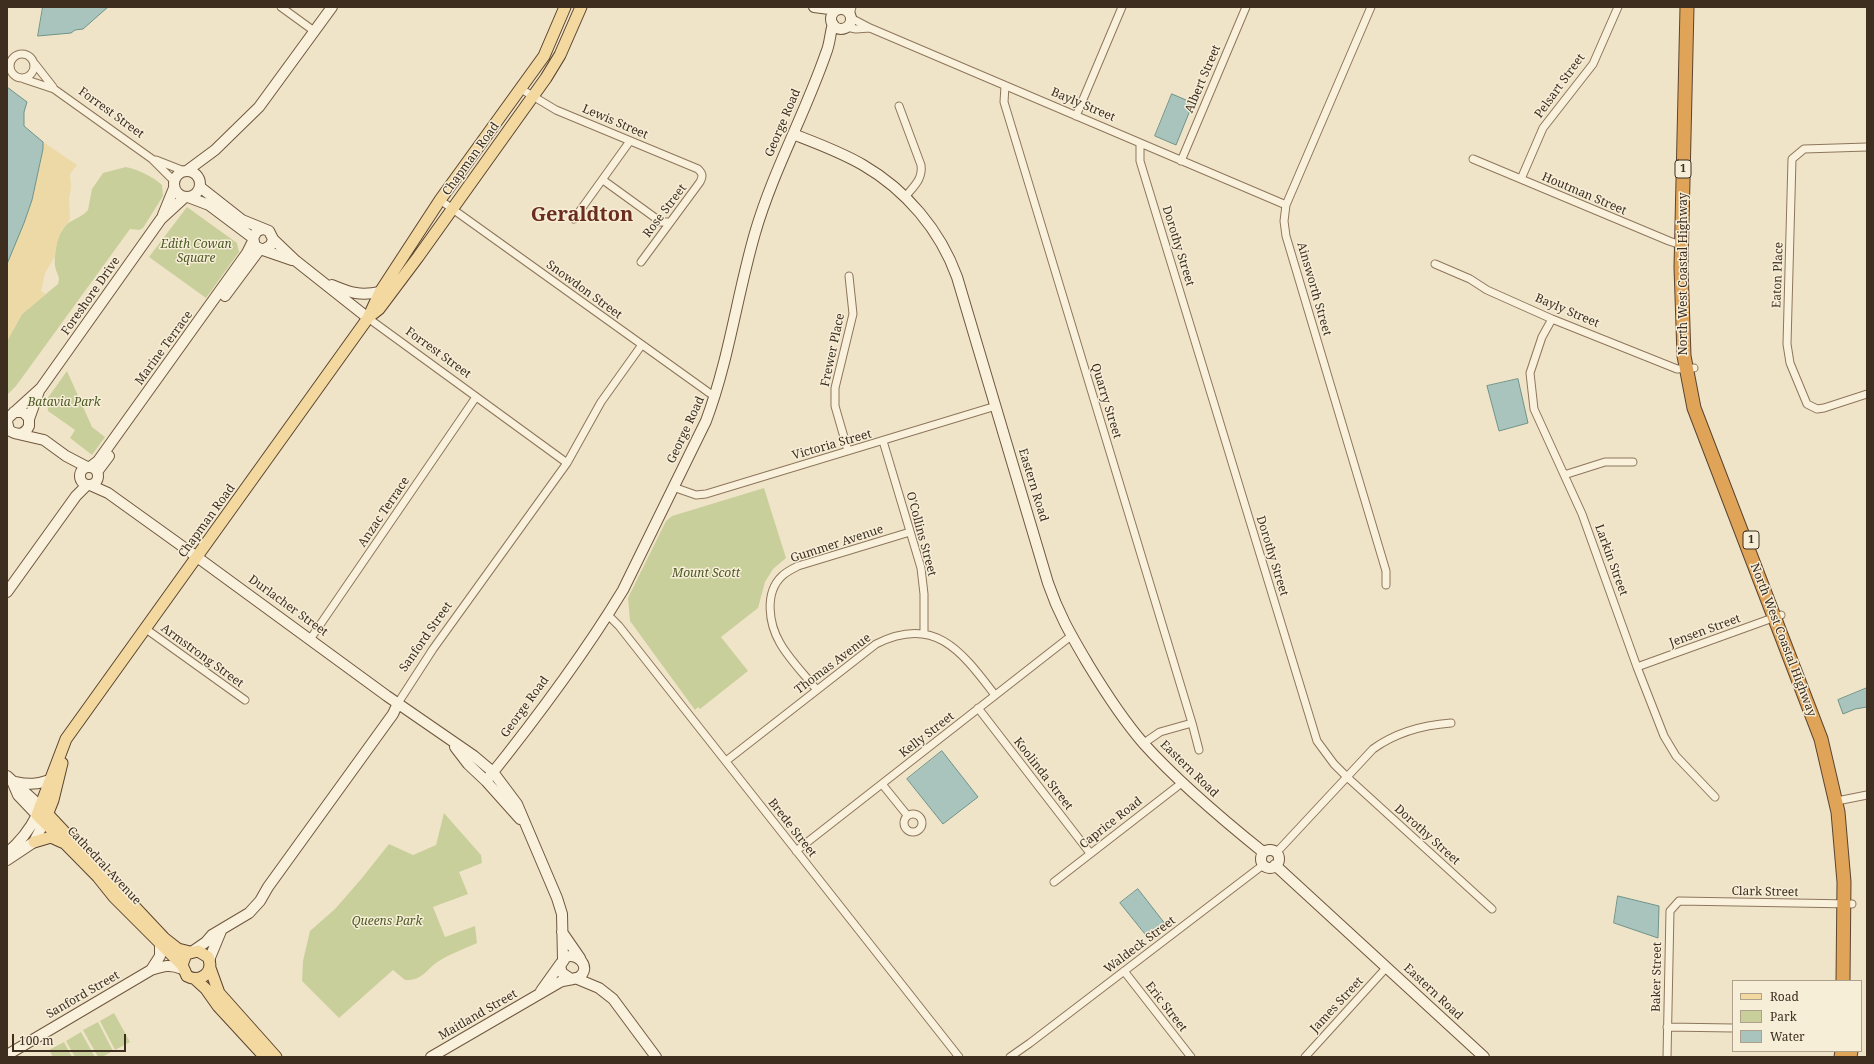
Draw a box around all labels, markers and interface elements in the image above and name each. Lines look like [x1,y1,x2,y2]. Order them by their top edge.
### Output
street label: Albert Street [1182,43,1224,115]
street label: Pelsart Street [1532,51,1588,121]
street label: Forrest Street [75,84,147,142]
street label: Bayly Street [1049,85,1117,125]
street label: George Road [762,87,804,159]
street label: Lewis Street [580,102,650,142]
street label: Chapman Road [440,120,502,198]
road number: 1 [1675,160,1691,178]
street label: Houtman Street [1539,170,1629,218]
street label: Rose Street [640,181,690,241]
street label: North West Coastal Highway [1677,192,1691,356]
district label: Geraldton [531,203,633,227]
street label: Dorothy Street [1159,204,1197,288]
park label: Edith Cowan Square [160,238,232,266]
street label: Ainsworth Street [1294,240,1334,338]
street label: Eaton Place [1770,242,1786,308]
street label: Foreshore Drive [59,254,123,338]
street label: Snowdon Street [543,258,625,322]
street label: Bayly Street [1533,291,1601,331]
street label: Marine Terrace [132,308,196,388]
street label: Frewer Place [818,312,848,388]
street label: Forrest Street [402,324,474,382]
street label: Quarry Street [1088,362,1124,440]
street label: George Road [664,394,708,466]
park label: Batavia Park [27,396,101,410]
street label: Victoria Street [791,427,873,463]
street label: Eastern Road [1015,447,1051,523]
street label: Anzac Terrace [355,474,413,550]
street label: Chapman Road [176,482,238,560]
street label: O'Collins Street [903,490,939,578]
street label: Dorothy Street [1253,514,1291,598]
street label: Gummer Avenue [789,522,885,566]
street label: Larkin Street [1591,522,1631,598]
road number: 1 [1743,531,1759,549]
street label: North West Coastal Highway [1747,561,1819,719]
park label: Mount Scott [672,567,740,581]
street label: Durlacher Street [245,572,331,640]
street label: Sanford Street [397,599,455,675]
street label: Jensen Street [1667,611,1743,651]
street label: Armstrong Street [158,621,246,691]
street label: Thomas Avenue [792,631,874,697]
street label: George Road [498,673,552,741]
street label: Kelly Street [897,709,957,761]
street label: Koolinda Street [1010,735,1076,813]
street label: Eastern Road [1157,738,1221,800]
street label: Caprice Road [1077,794,1145,852]
street label: Brede Street [765,796,819,860]
street label: Dorothy Street [1391,802,1463,868]
street label: Cathedral Avenue [64,824,144,908]
street label: Clark Street [1731,884,1799,900]
street label: Waldeck Street [1102,914,1178,976]
park label: Queens Park [352,915,422,929]
street label: Baker Street [1649,942,1665,1012]
street label: Eastern Road [1400,961,1466,1023]
street label: Sanford Street [44,968,122,1022]
street label: James Street [1308,974,1366,1036]
street label: Eric Street [1142,979,1190,1035]
legend [1732,980,1862,1052]
street label: Maitland Street [436,987,520,1043]
text: Road [1770,988,1799,1005]
text: Park [1770,1008,1797,1025]
scale bar [14,1026,128,1052]
text: Water [1770,1028,1805,1045]
text: 100 m [19,1032,54,1049]

